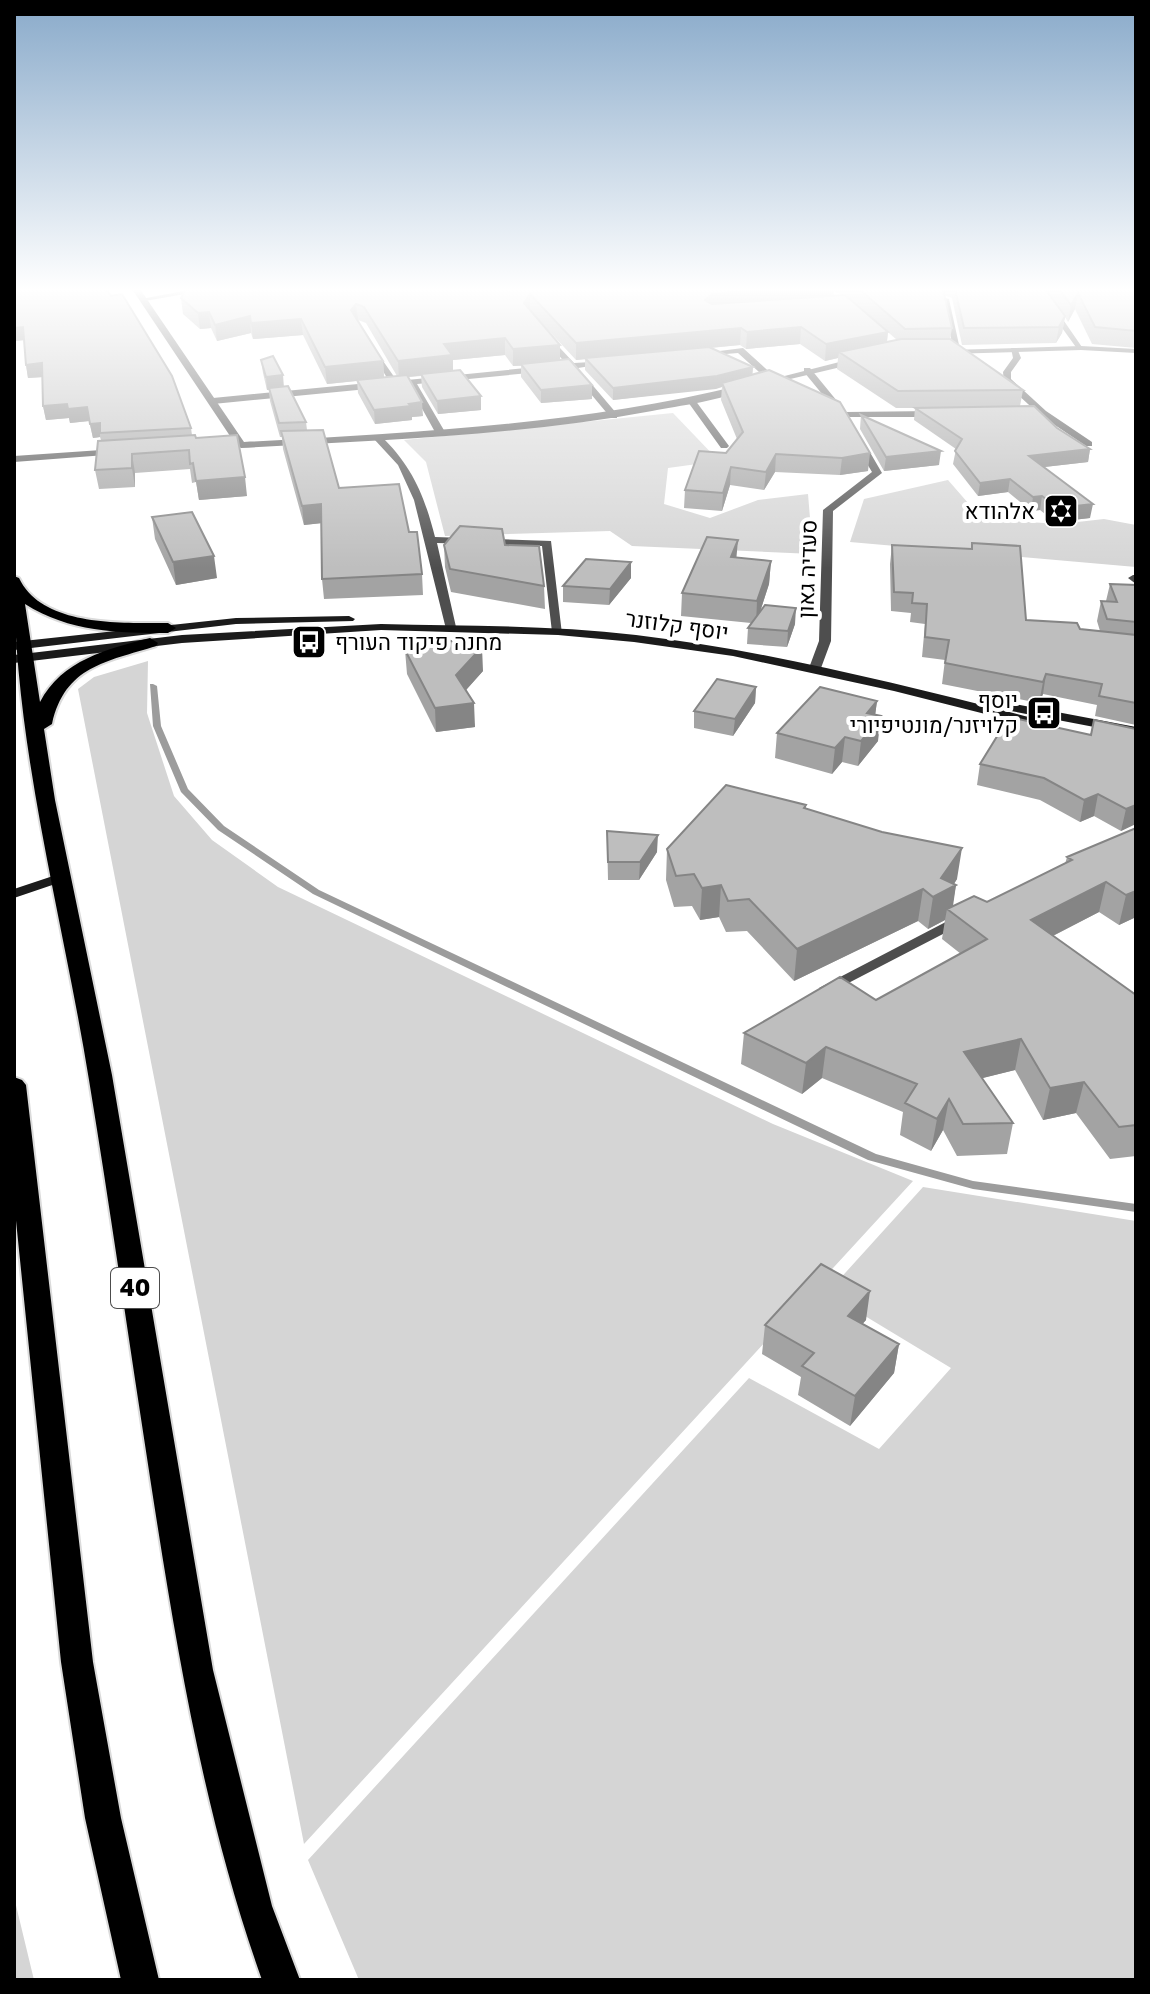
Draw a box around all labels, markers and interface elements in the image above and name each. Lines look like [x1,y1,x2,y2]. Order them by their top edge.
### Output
synagogue icon: אלהודא [1042,492,1080,530]
place label: אלהודא [965,497,1035,524]
street label: סעדיה גאון [791,519,822,619]
street label: יוסף קלוזנר [624,604,730,645]
bus stop icon: מחנה פיקוד העורף [290,623,328,661]
place label: מחנה פיקוד העורף [335,628,502,655]
place label: יוסף קלויזנר/מונטיפיורי [850,686,1018,738]
bus stop icon: יוסף קלויזנר/מונטיפיורי [1025,694,1063,732]
road number: 40 [111,1268,159,1308]

